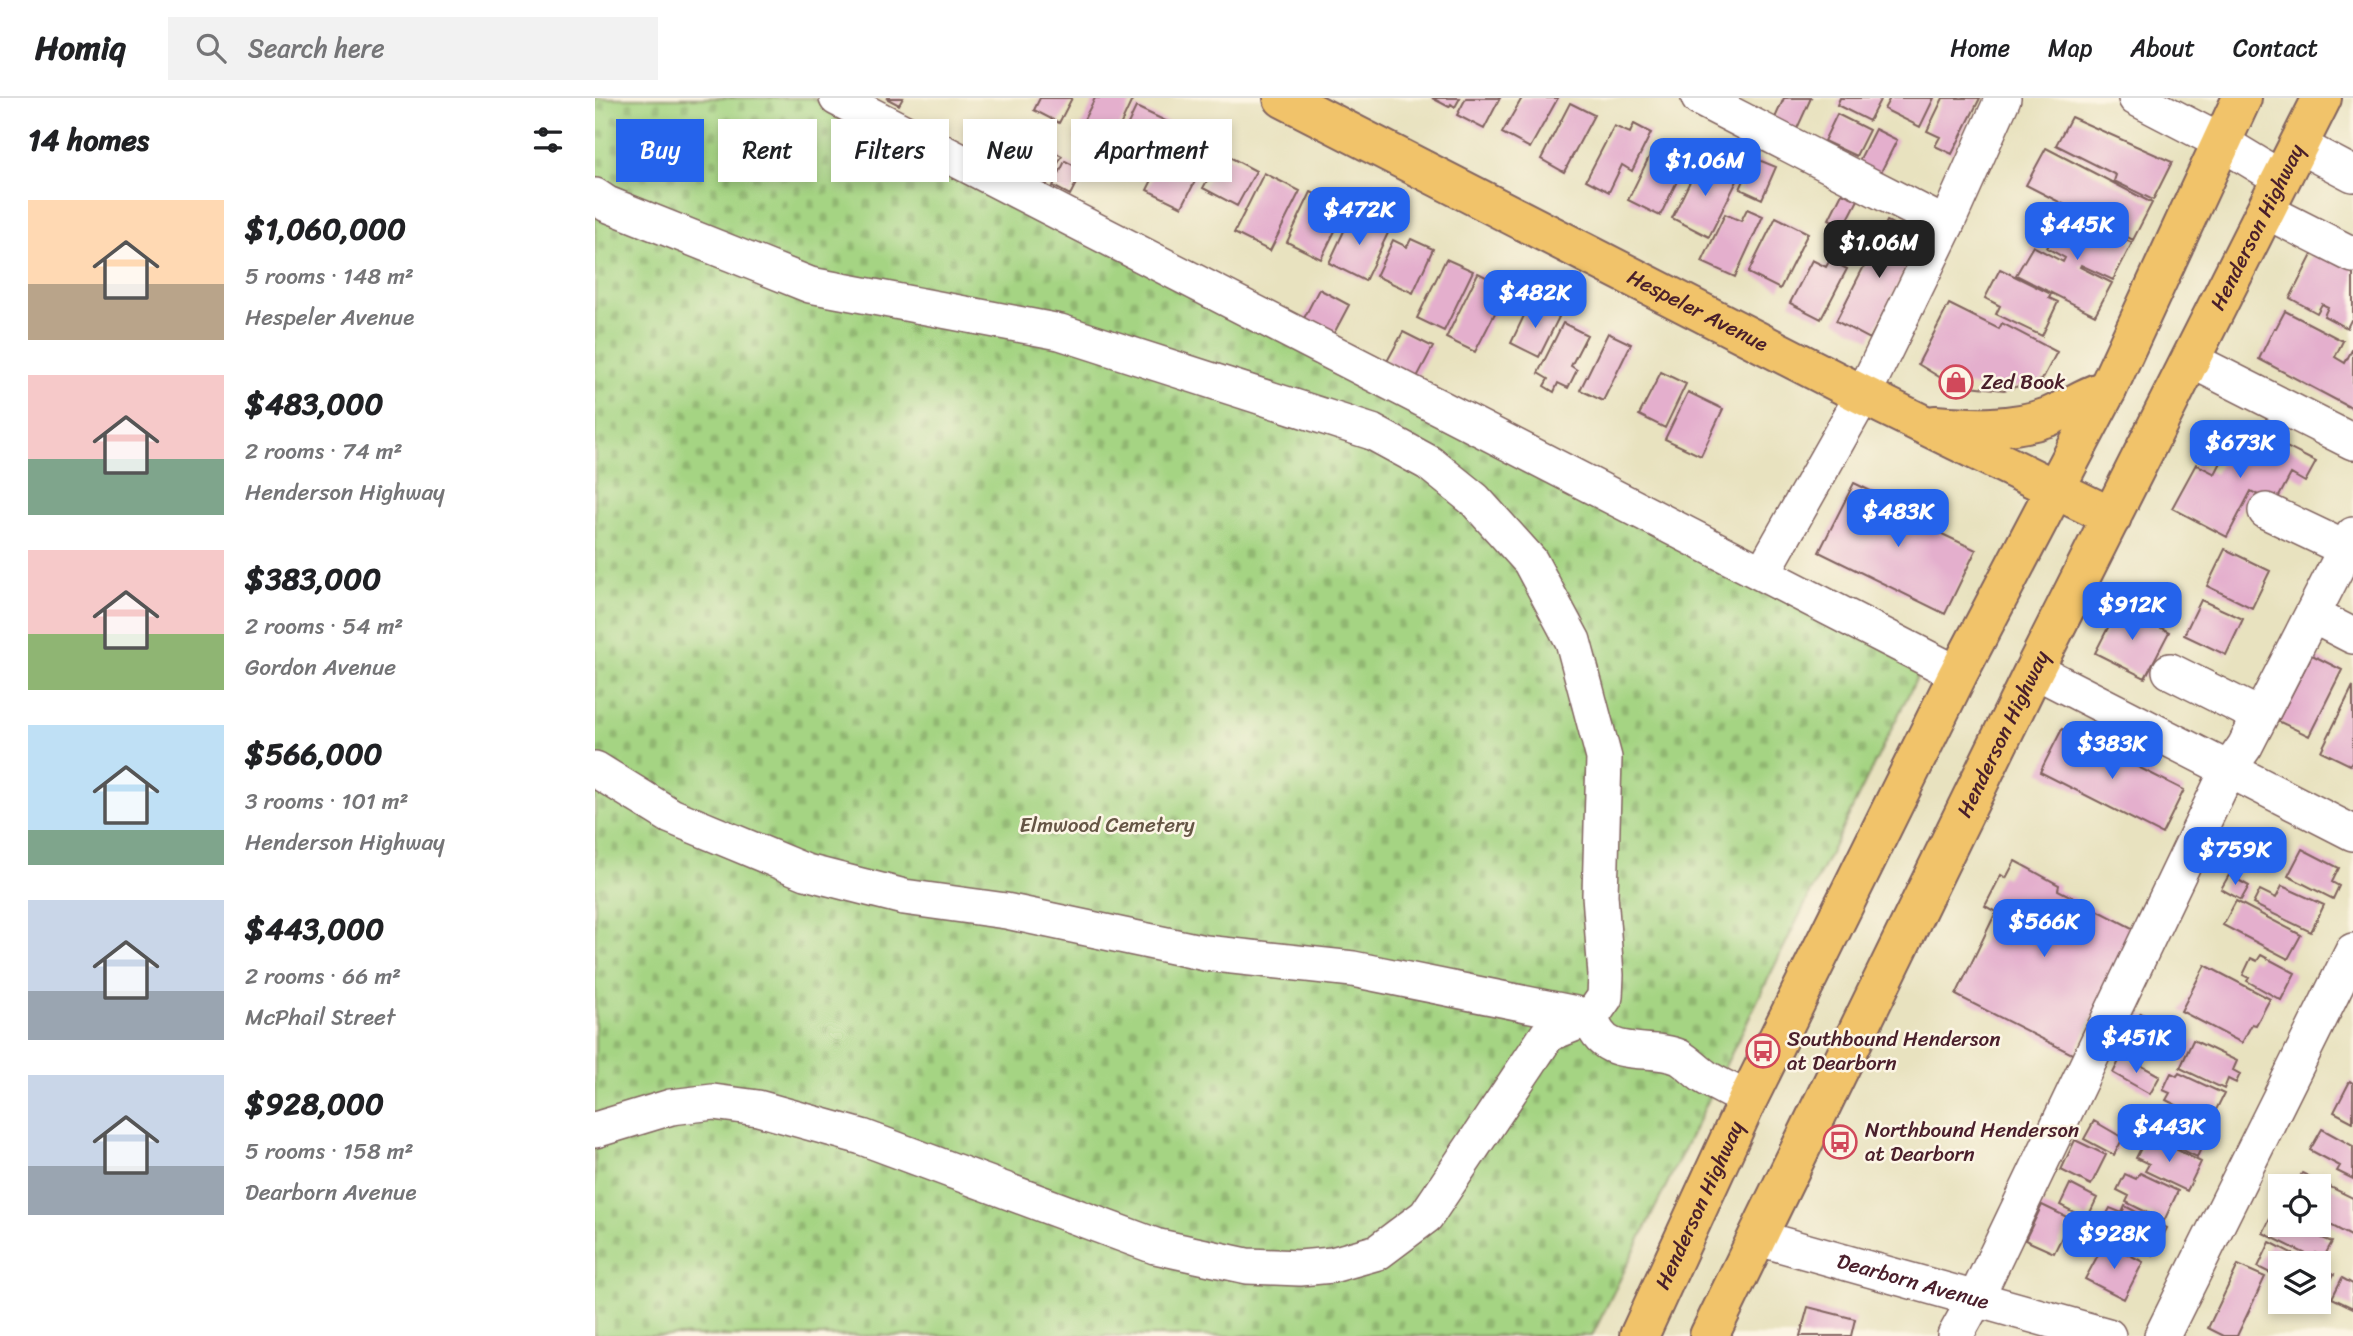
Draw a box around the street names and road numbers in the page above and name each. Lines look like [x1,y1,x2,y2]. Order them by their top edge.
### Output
street label: Henderson Highway [2199,137,2315,317]
street label: Hespeler Avenue [1620,258,1775,363]
street label: Henderson Highway [1946,643,2060,824]
street label: Henderson Highway [1644,1114,1755,1296]
street label: Dearborn Avenue [1832,1242,1994,1321]

